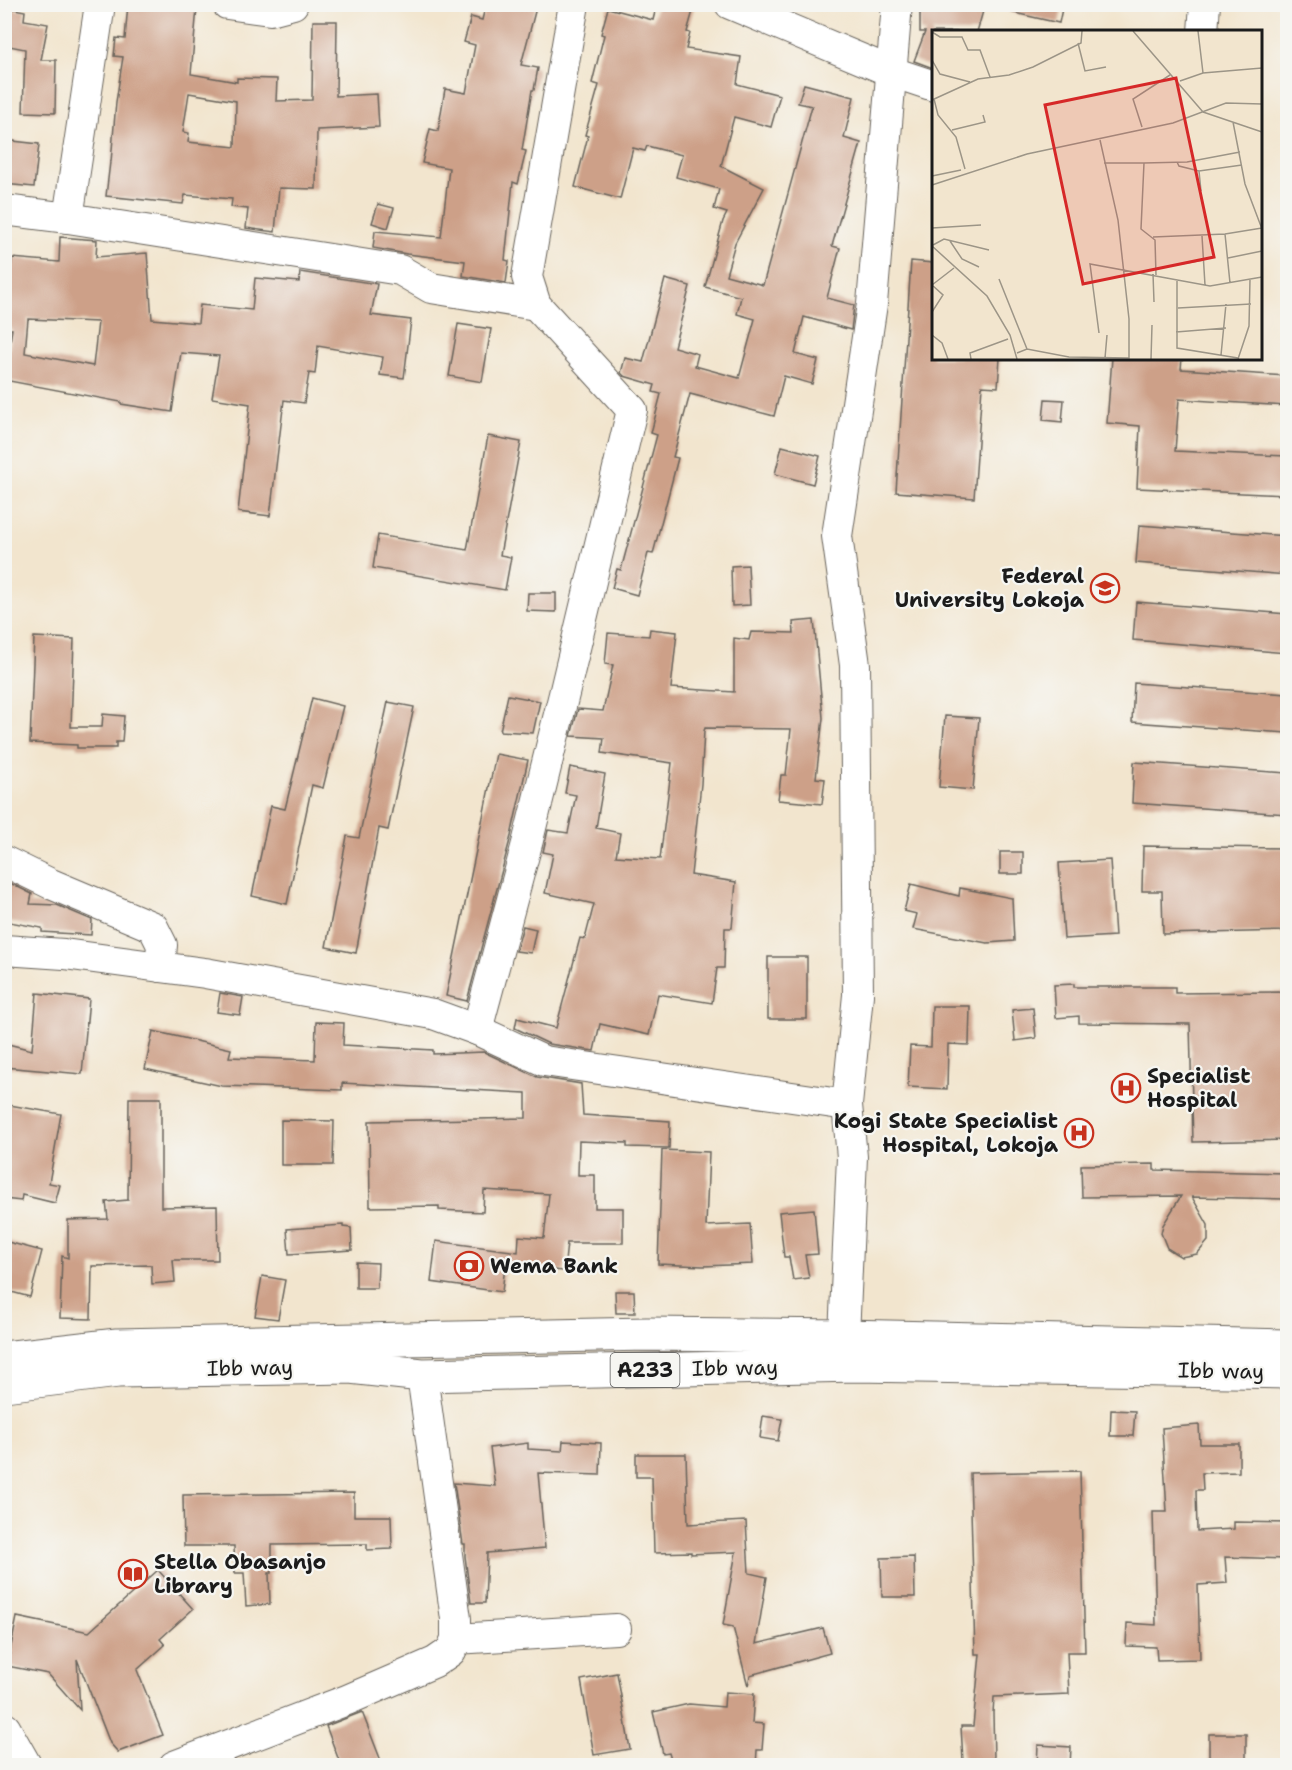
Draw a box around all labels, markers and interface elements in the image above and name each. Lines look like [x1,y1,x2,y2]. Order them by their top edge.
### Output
inset map [932,30,1262,360]
place label: Federal University Lokoja [895,562,1085,614]
school or university icon: Federal University Lokoja [1089,572,1121,604]
place label: Specialist Hospital [1147,1062,1250,1114]
hospital icon: Specialist Hospital [1110,1072,1142,1104]
place label: Kogi State Specialist Hospital, Lokoja [834,1107,1059,1159]
hospital icon: Kogi State Specialist Hospital, Lokoja [1063,1117,1095,1149]
bank icon: Wema Bank [453,1250,485,1282]
place label: Wema Bank [490,1252,618,1280]
street label: Ibb way [207,1353,293,1383]
road number: A233 [610,1353,680,1387]
street label: Ibb way [692,1353,778,1383]
street label: Ibb way [1178,1356,1264,1386]
place label: Stella Obasanjo Library [154,1548,326,1600]
library icon: Stella Obasanjo Library [117,1558,149,1590]

